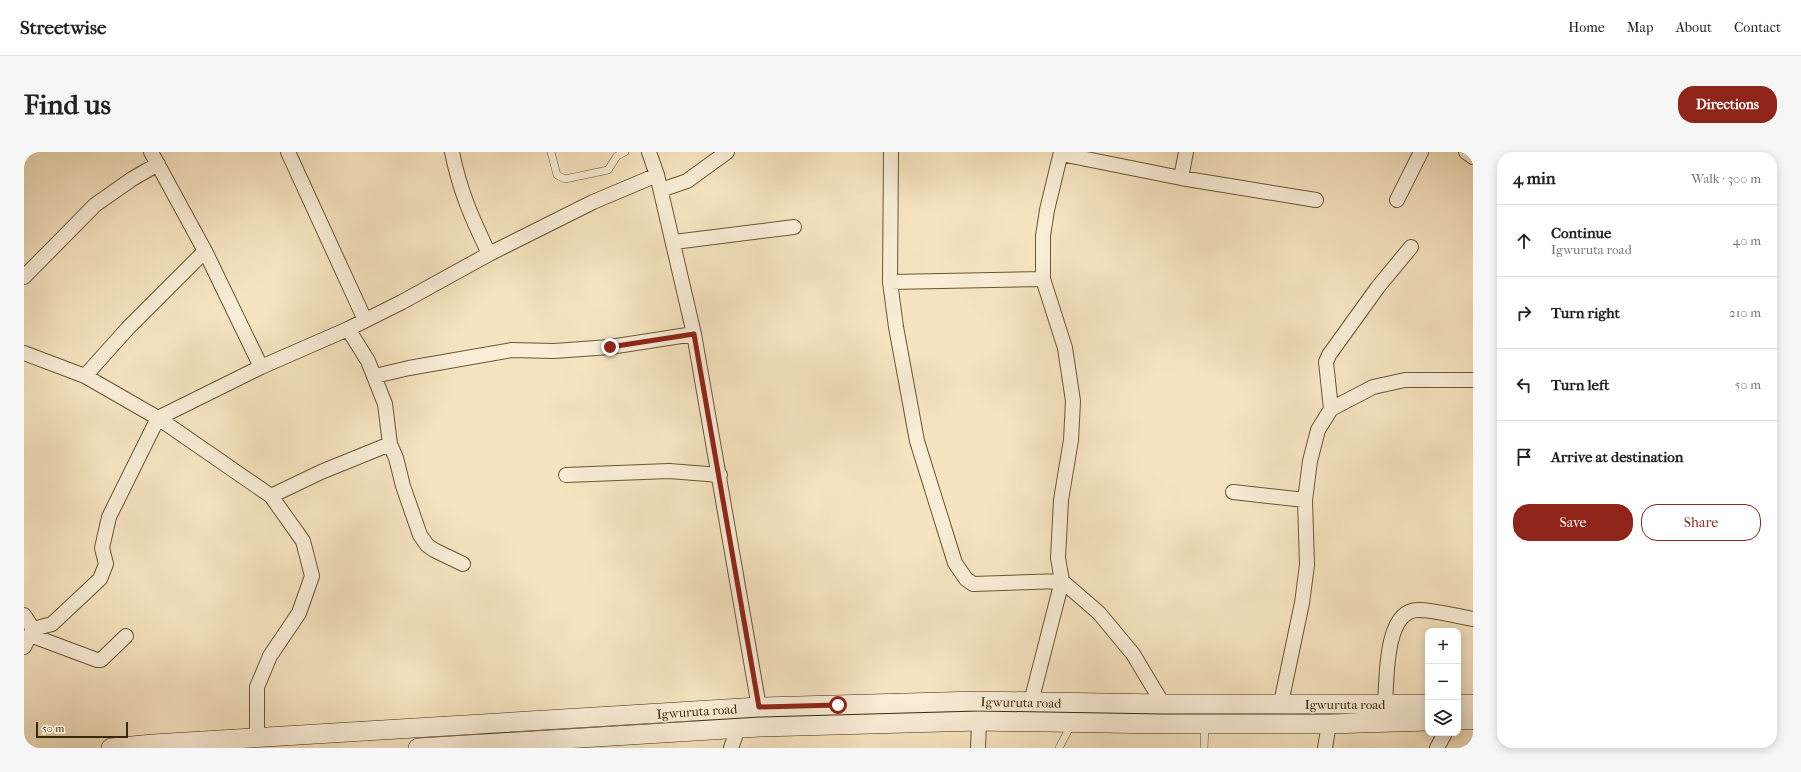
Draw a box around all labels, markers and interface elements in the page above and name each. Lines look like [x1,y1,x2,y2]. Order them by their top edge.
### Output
text: Streetwise [20,17,106,39]
text: Home [1568,19,1605,36]
text: Map [1627,19,1654,36]
text: About [1676,19,1712,36]
text: Contact [1734,19,1781,36]
button: Directions [1678,86,1777,123]
text: Find us [24,88,111,121]
text: 4 min [1513,168,1556,188]
text: Walk · 300 m [1691,171,1761,186]
text: Continue [1551,224,1611,242]
icon: ahead [1513,230,1535,252]
text: 40 m [1733,233,1761,248]
text: Igwuruta road [1551,242,1632,257]
icon: right [1513,302,1535,324]
text: Turn right [1551,304,1620,322]
text: 210 m [1729,305,1761,320]
route end [601,338,619,356]
icon: left [1513,374,1535,396]
text: Turn left [1551,376,1609,394]
text: 50 m [1735,377,1761,392]
icon: arrive [1513,446,1535,468]
text: Arrive at destination [1551,448,1683,466]
button: Save [1513,504,1633,541]
button: Share [1641,504,1761,541]
map controls [1425,628,1461,736]
button: + [1425,628,1461,664]
button: − [1425,664,1461,700]
street label: Igwuruta road [981,694,1062,711]
route start [829,696,847,714]
street label: Igwuruta road [1305,697,1386,712]
button: layers [1425,700,1461,736]
street label: Igwuruta road [656,701,739,722]
scale bar [36,720,128,739]
text: 50 m [42,722,64,735]

